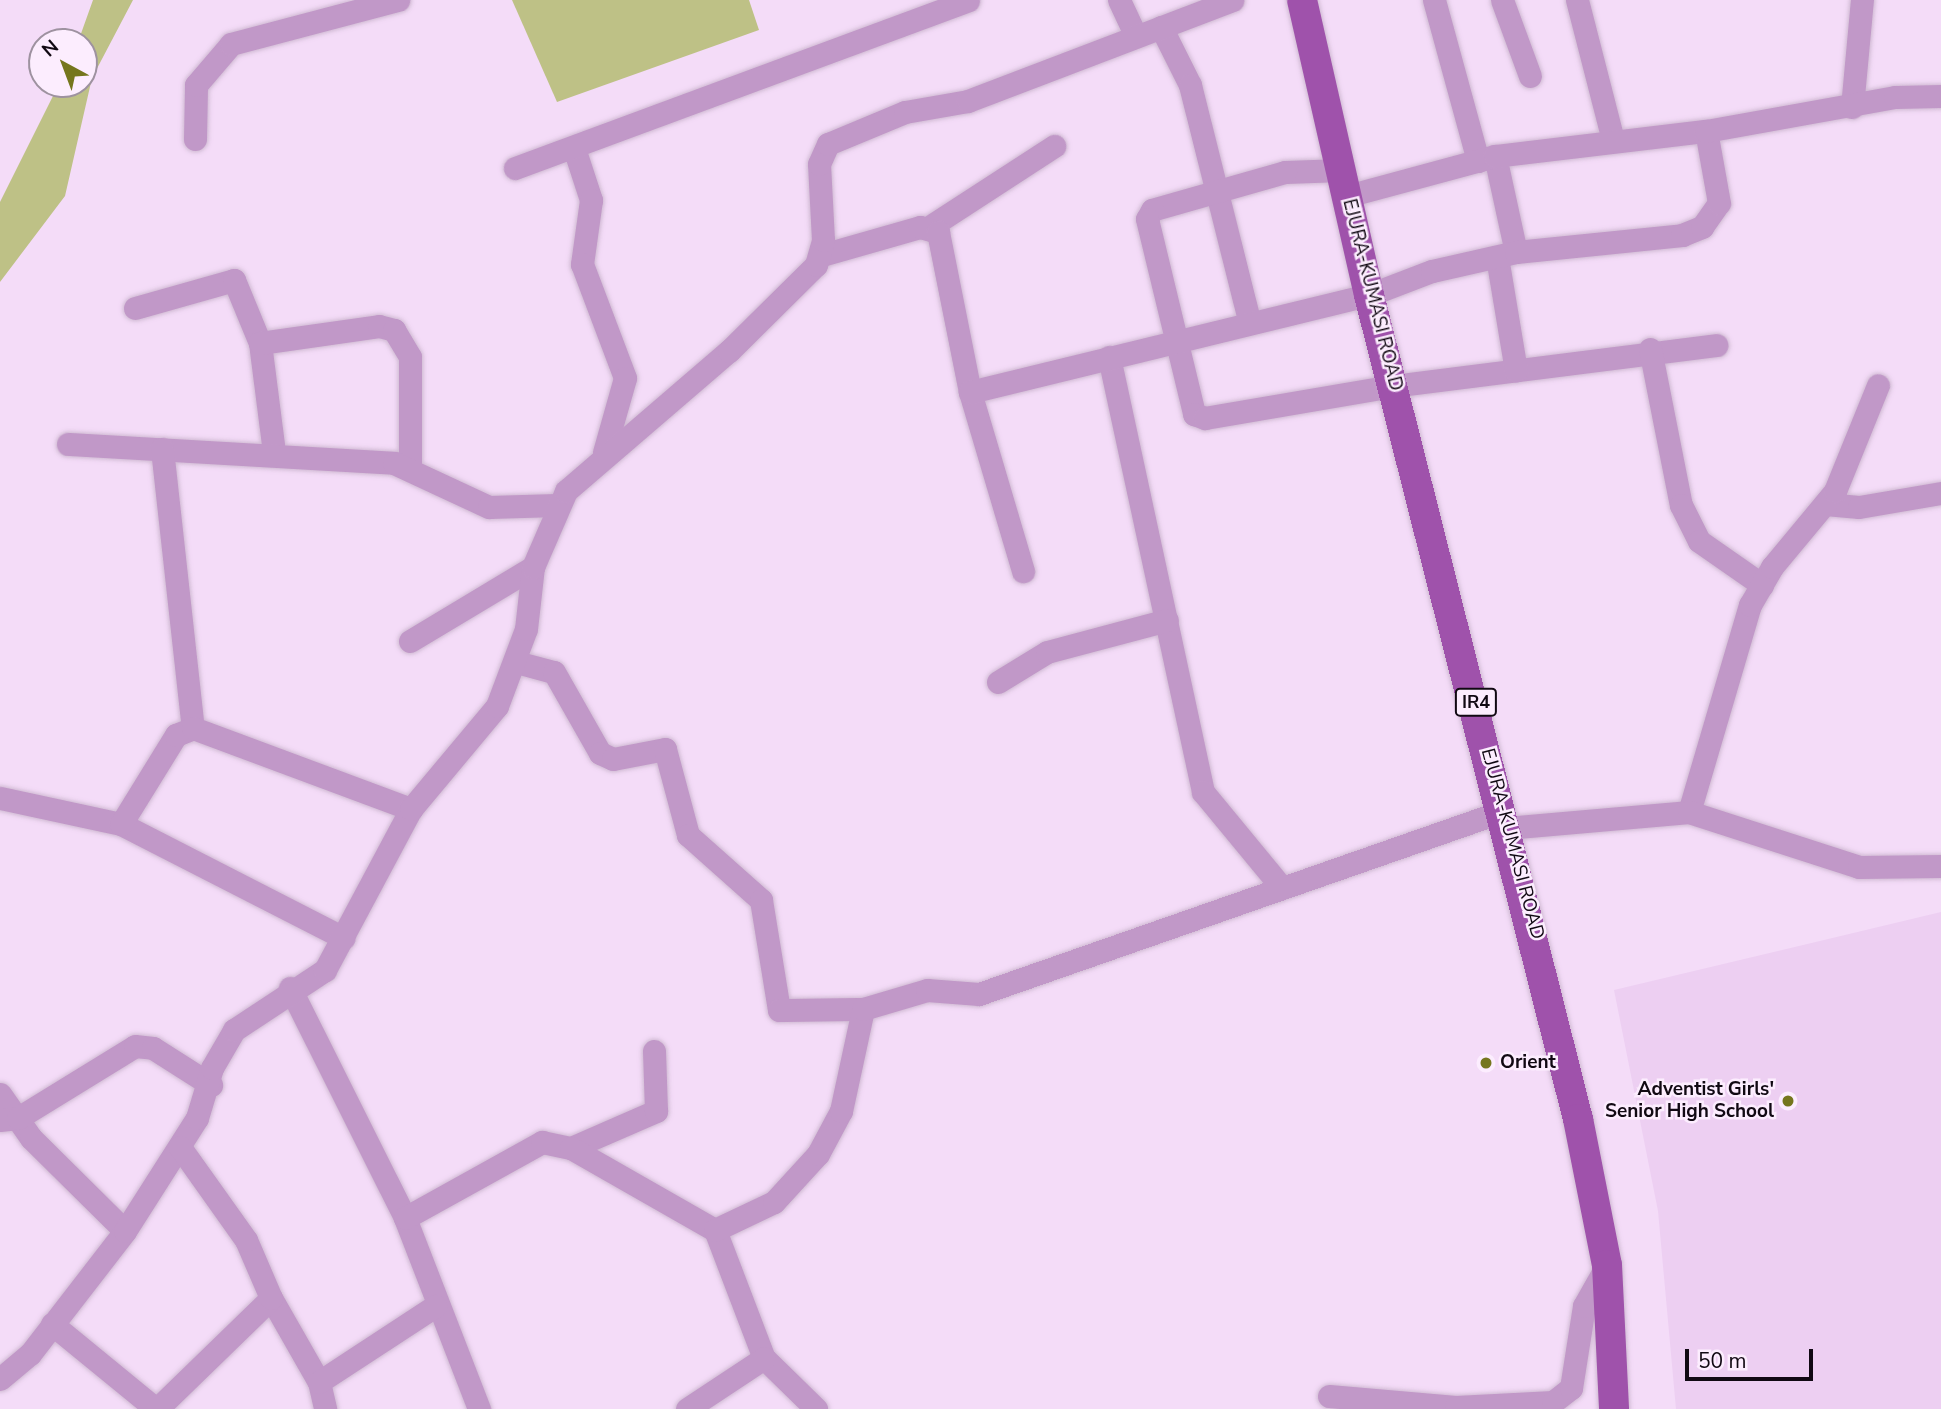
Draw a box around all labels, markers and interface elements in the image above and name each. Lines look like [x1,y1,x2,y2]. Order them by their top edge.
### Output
north arrow [28,28,98,98]
text: N [37,34,64,63]
street label: EJURA-KUMASI ROAD [1337,197,1407,393]
road number: IR4 [1453,688,1499,716]
street label: EJURA-KUMASI ROAD [1475,746,1549,942]
place label: Orient [1500,1052,1556,1074]
marker: Orient [1478,1055,1494,1071]
place label: Adventist Girls' Senior High School [1605,1079,1774,1123]
marker: Adventist Girls' Senior High School [1780,1093,1796,1109]
scale bar [1689,1336,1817,1380]
text: 50 m [1698,1347,1747,1375]

